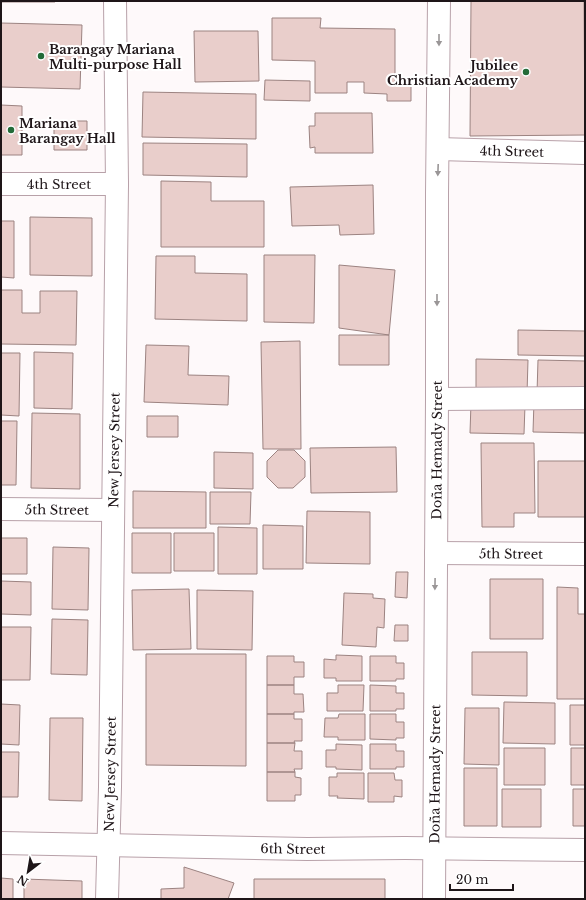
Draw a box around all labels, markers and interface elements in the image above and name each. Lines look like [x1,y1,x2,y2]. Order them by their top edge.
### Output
one-way arrow [436,34,442,47]
place label: Barangay Mariana Multi-purpose Hall [49,41,182,73]
marker: Barangay Mariana Multi-purpose Hall [36,51,46,61]
place label: Jubilee Christian Academy [387,57,519,89]
marker: Jubilee Christian Academy [521,67,531,77]
place label: Mariana Barangay Hall [19,115,116,147]
marker: Mariana Barangay Hall [6,125,16,135]
street label: 4th Street [480,142,544,161]
one-way arrow [434,164,441,176]
street label: 4th Street [27,176,91,193]
one-way arrow [434,294,440,307]
street label: Doña Hemady Street [428,380,446,520]
street label: New Jersey Street [105,392,124,508]
street label: 5th Street [25,501,89,519]
street label: 5th Street [479,545,543,563]
one-way arrow [432,578,439,590]
street label: Doña Hemady Street [426,704,444,844]
street label: New Jersey Street [101,716,120,832]
street label: 6th Street [260,840,326,858]
north arrow [8,852,48,892]
scale bar [450,866,513,892]
text: N [14,872,31,889]
text: 20 m [456,872,488,887]

